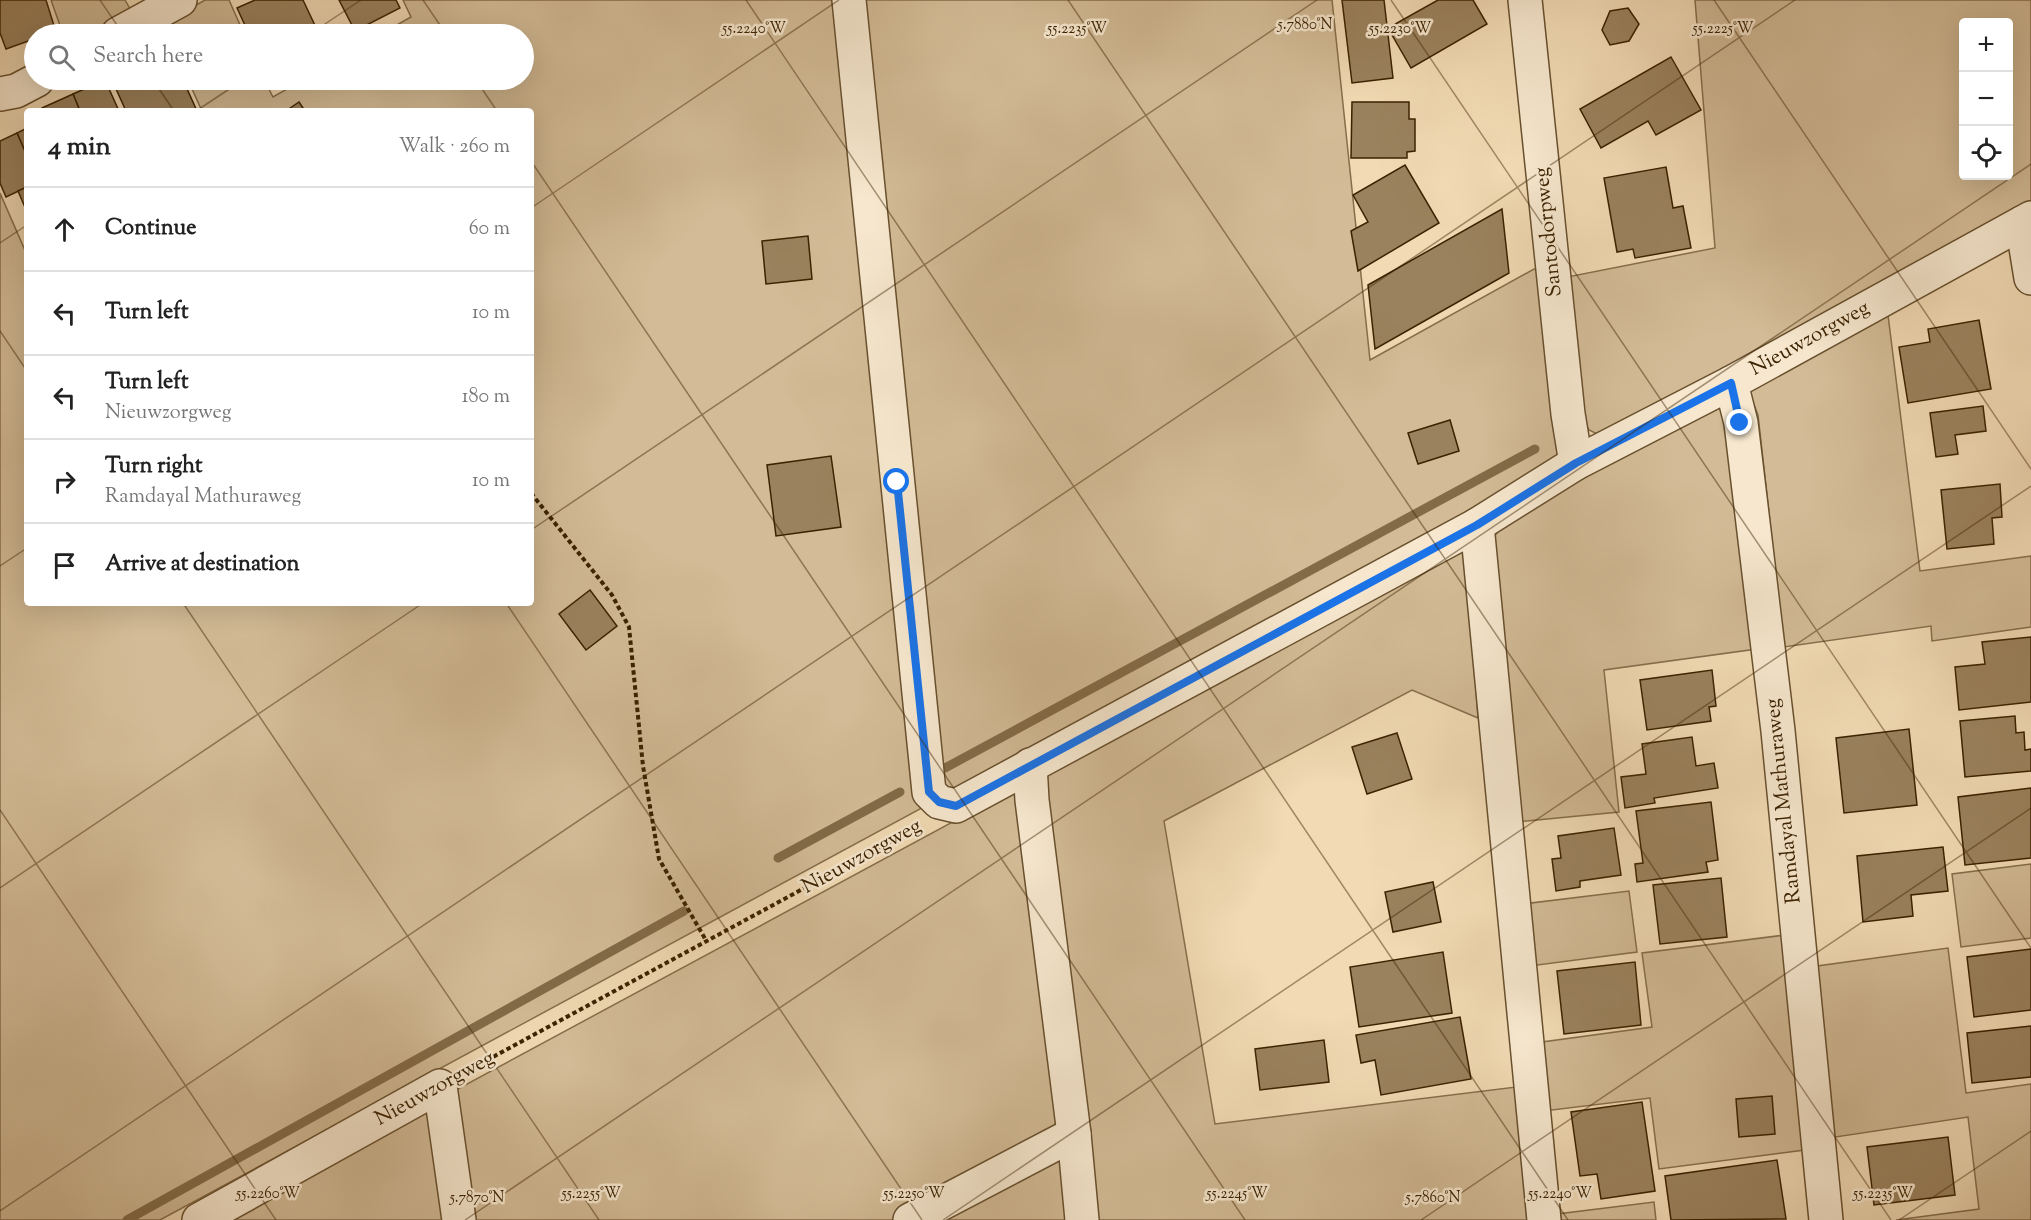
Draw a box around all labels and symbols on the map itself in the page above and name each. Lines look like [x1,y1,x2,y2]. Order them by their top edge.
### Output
text: 5.7880°N [1277,15,1332,36]
text: 55.2240°W [721,19,786,40]
text: 55.2235°W [1046,19,1107,40]
text: 55.2230°W [1368,19,1432,40]
text: 55.2225°W [1692,19,1754,40]
street label: Santodorpweg [1527,166,1571,298]
street label: Nieuwzorgweg [1745,294,1875,384]
route end [1726,409,1752,435]
route start [883,468,909,494]
street label: Ramdayal Mathuraweg [1758,697,1810,905]
street label: Nieuwzorgweg [797,812,927,902]
street label: Nieuwzorgweg [370,1044,500,1134]
text: 55.2260°W [235,1184,300,1205]
text: 55.2255°W [560,1184,621,1205]
text: 55.2250°W [882,1184,945,1205]
text: 55.2245°W [1205,1184,1268,1205]
text: 55.2240°W [1527,1184,1592,1205]
text: 55.2235°W [1852,1184,1913,1205]
text: 5.7870°N [449,1188,504,1209]
text: 5.7860°N [1405,1188,1460,1209]

